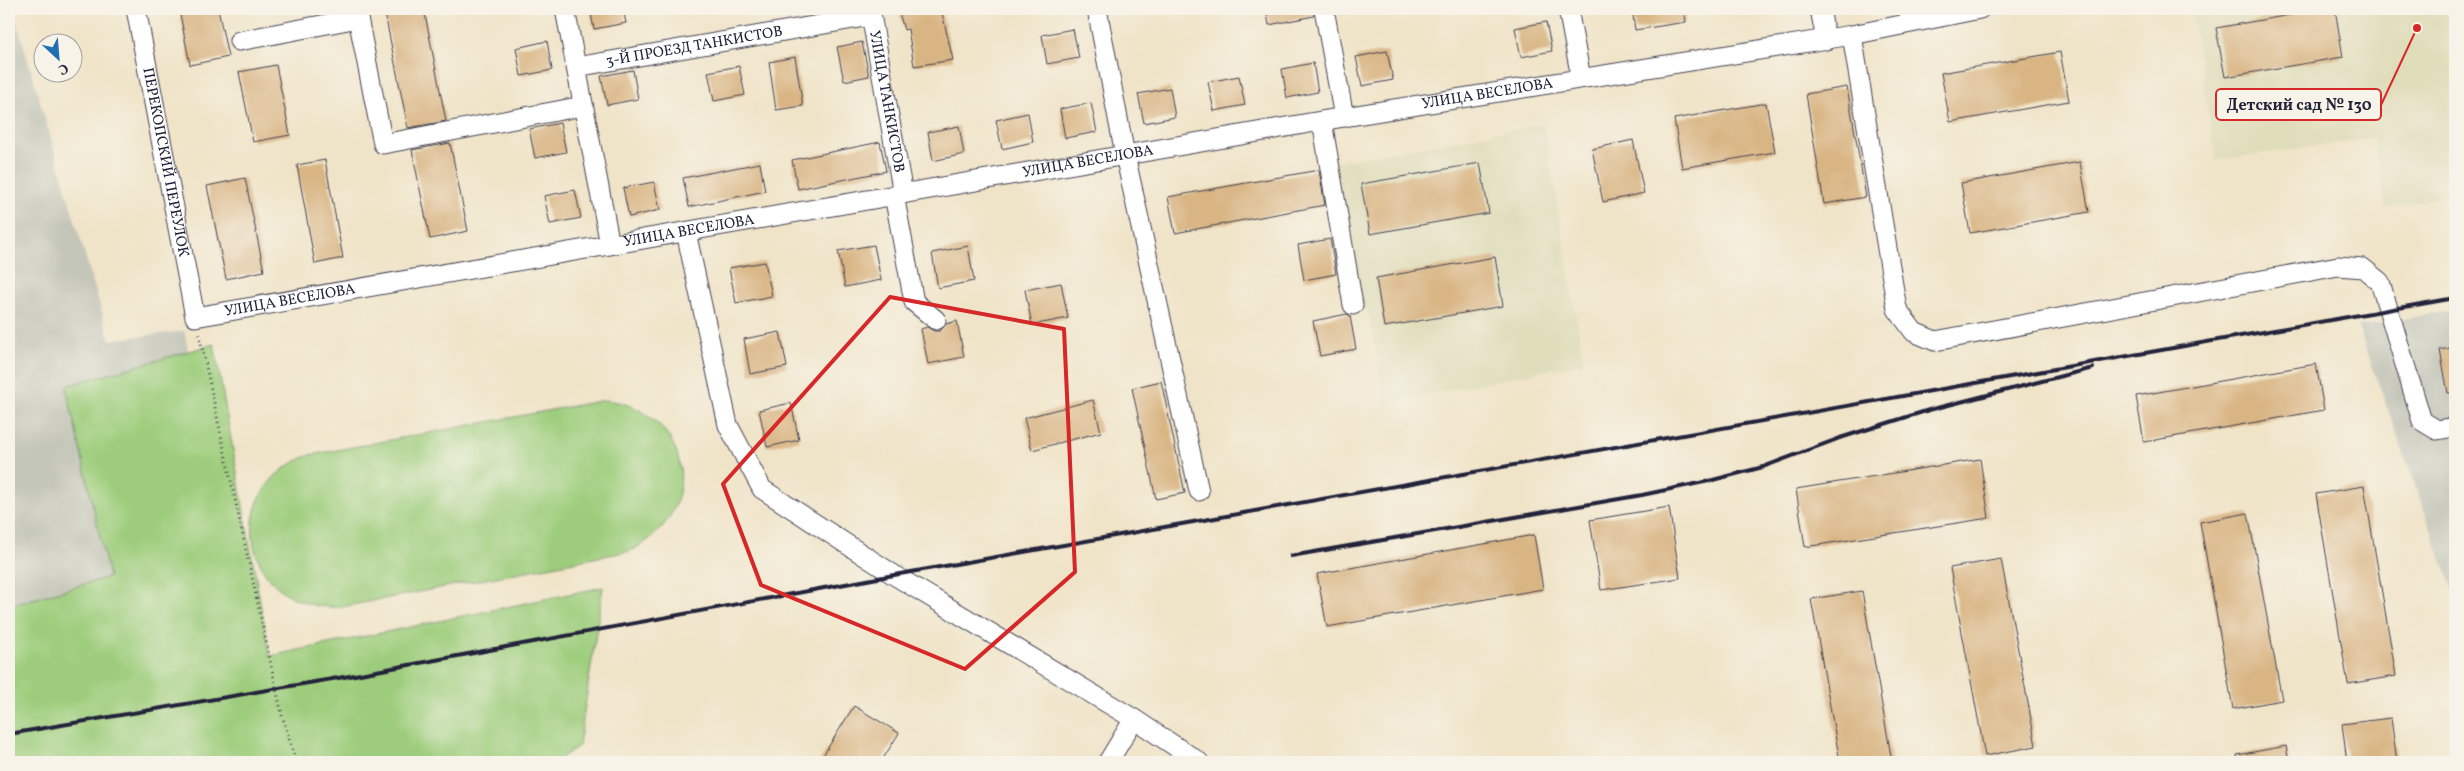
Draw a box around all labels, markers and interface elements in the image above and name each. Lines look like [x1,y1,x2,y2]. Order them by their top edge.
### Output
street label: 3-Й ПРОЕЗД ТАНКИСТОВ [604,21,784,72]
street label: УЛИЦА ТАНКИСТОВ [864,29,910,174]
north arrow [32,32,82,82]
text: С [55,58,71,79]
street label: ПЕРЕКОПСКИЙ ПЕРЕУЛОК [137,66,194,259]
street label: УЛИЦА ВЕСЕЛОВА [1420,73,1555,115]
callout: Детский сад № 130 [2216,89,2381,120]
text: Детский сад № 130 [2226,95,2372,117]
street label: УЛИЦА ВЕСЕЛОВА [1021,140,1156,183]
street label: УЛИЦА ВЕСЕЛОВА [622,209,757,253]
street label: УЛИЦА ВЕСЕЛОВА [223,279,358,322]

